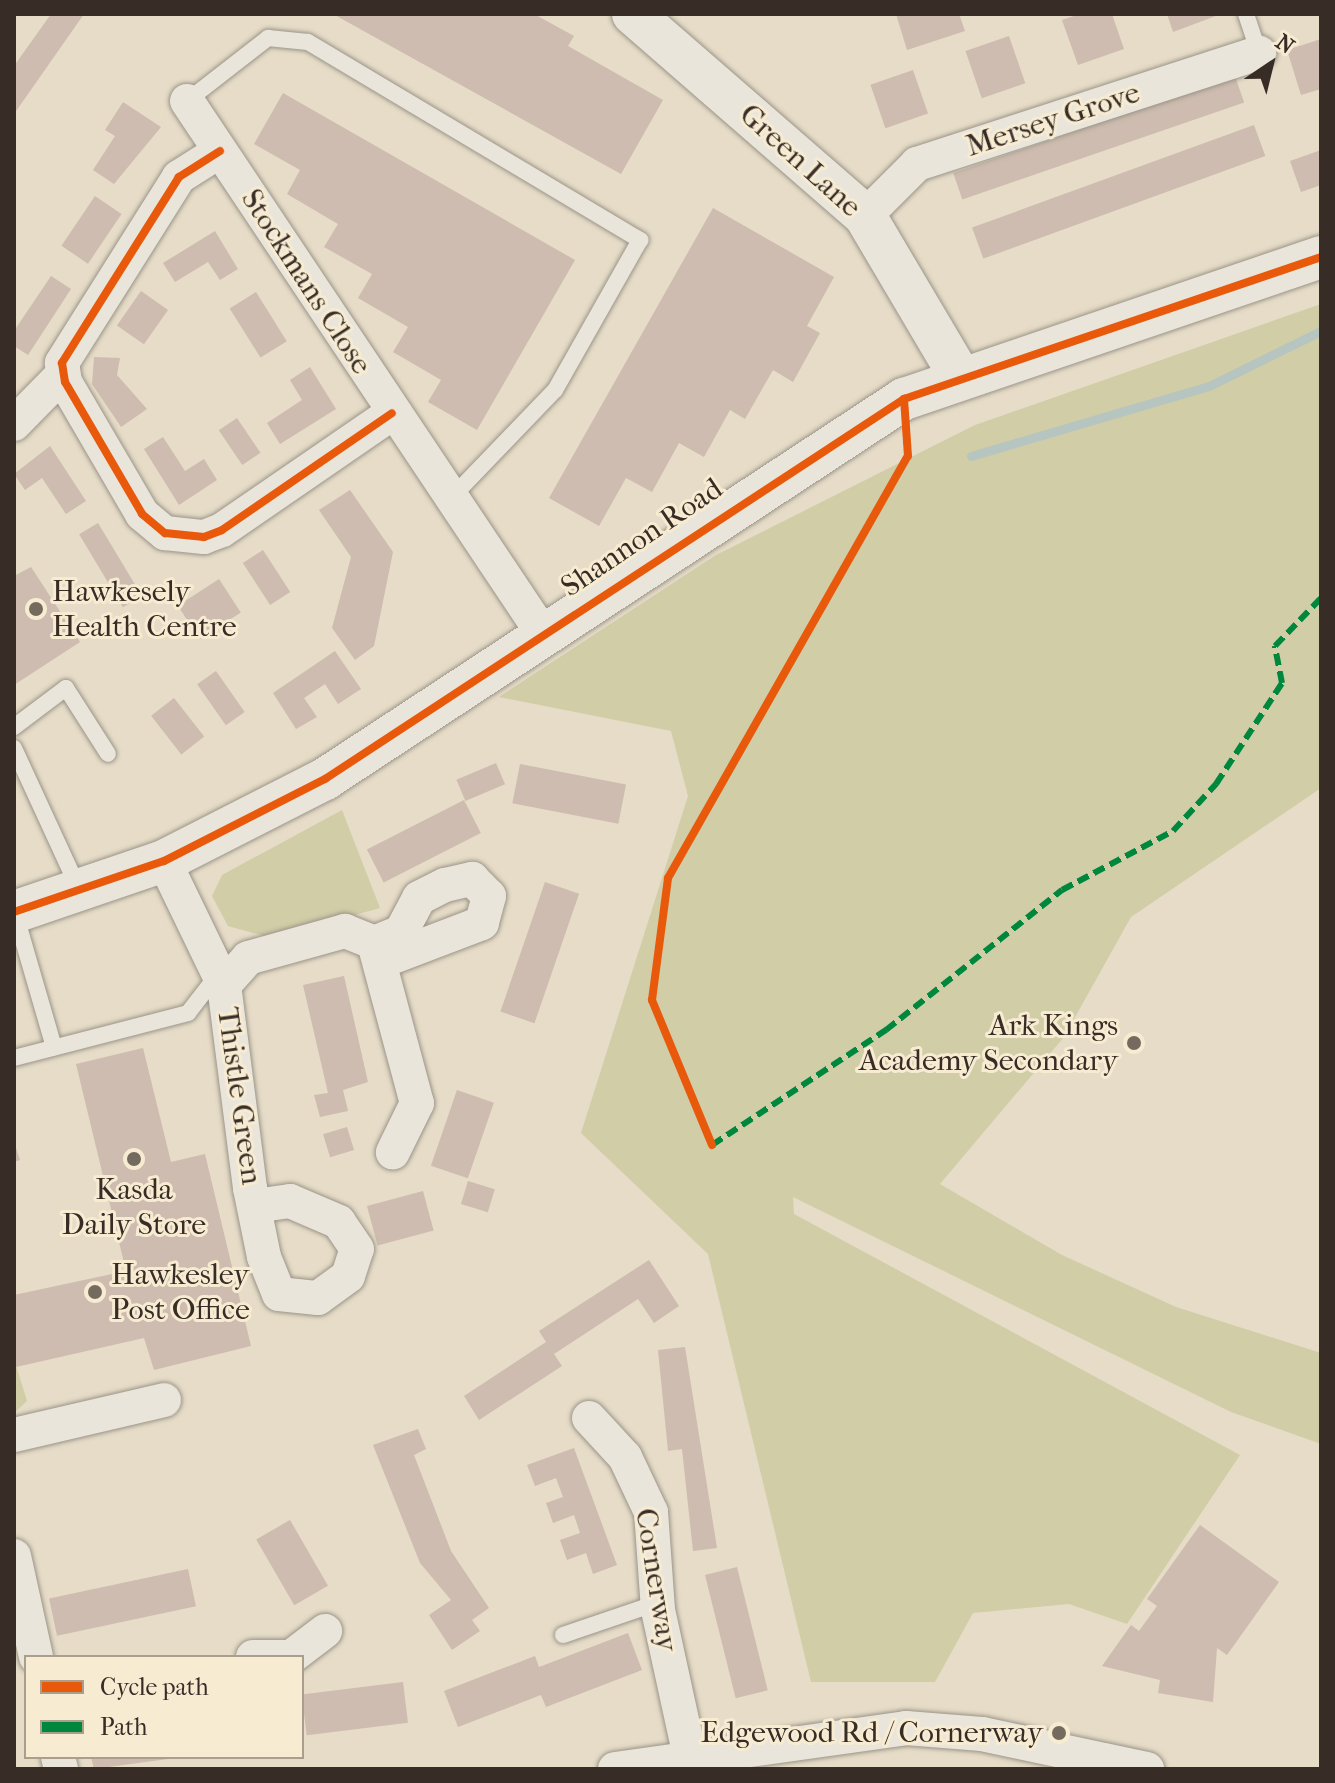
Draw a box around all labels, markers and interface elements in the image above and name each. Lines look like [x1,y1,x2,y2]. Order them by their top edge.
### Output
north arrow [1231,24,1311,104]
text: N [1270,29,1299,60]
street label: Mersey Grove [962,75,1144,165]
street label: Green Lane [732,97,868,225]
street label: Stockmans Close [233,183,379,381]
street label: Shannon Road [555,471,729,605]
place label: Hawkesely Health Centre [52,574,237,644]
marker: Hawkesely Health Centre [27,600,45,618]
street label: Thistle Green [209,1005,269,1187]
place label: Ark Kings Academy Secondary [859,1008,1118,1078]
marker: Ark Kings Academy Secondary [1125,1034,1143,1052]
marker: Kasda Daily Store [125,1150,143,1168]
place label: Kasda Daily Store [62,1172,206,1242]
place label: Hawkesley Post Office [111,1257,250,1328]
marker: Hawkesley Post Office [86,1283,104,1301]
street label: Cornerway [627,1506,685,1654]
legend [24,1655,304,1759]
text: Cycle path [100,1673,209,1701]
text: Path [100,1713,147,1741]
place label: Edgewood Rd / Cornerway [700,1715,1043,1751]
marker: Edgewood Rd / Cornerway [1050,1724,1068,1742]

